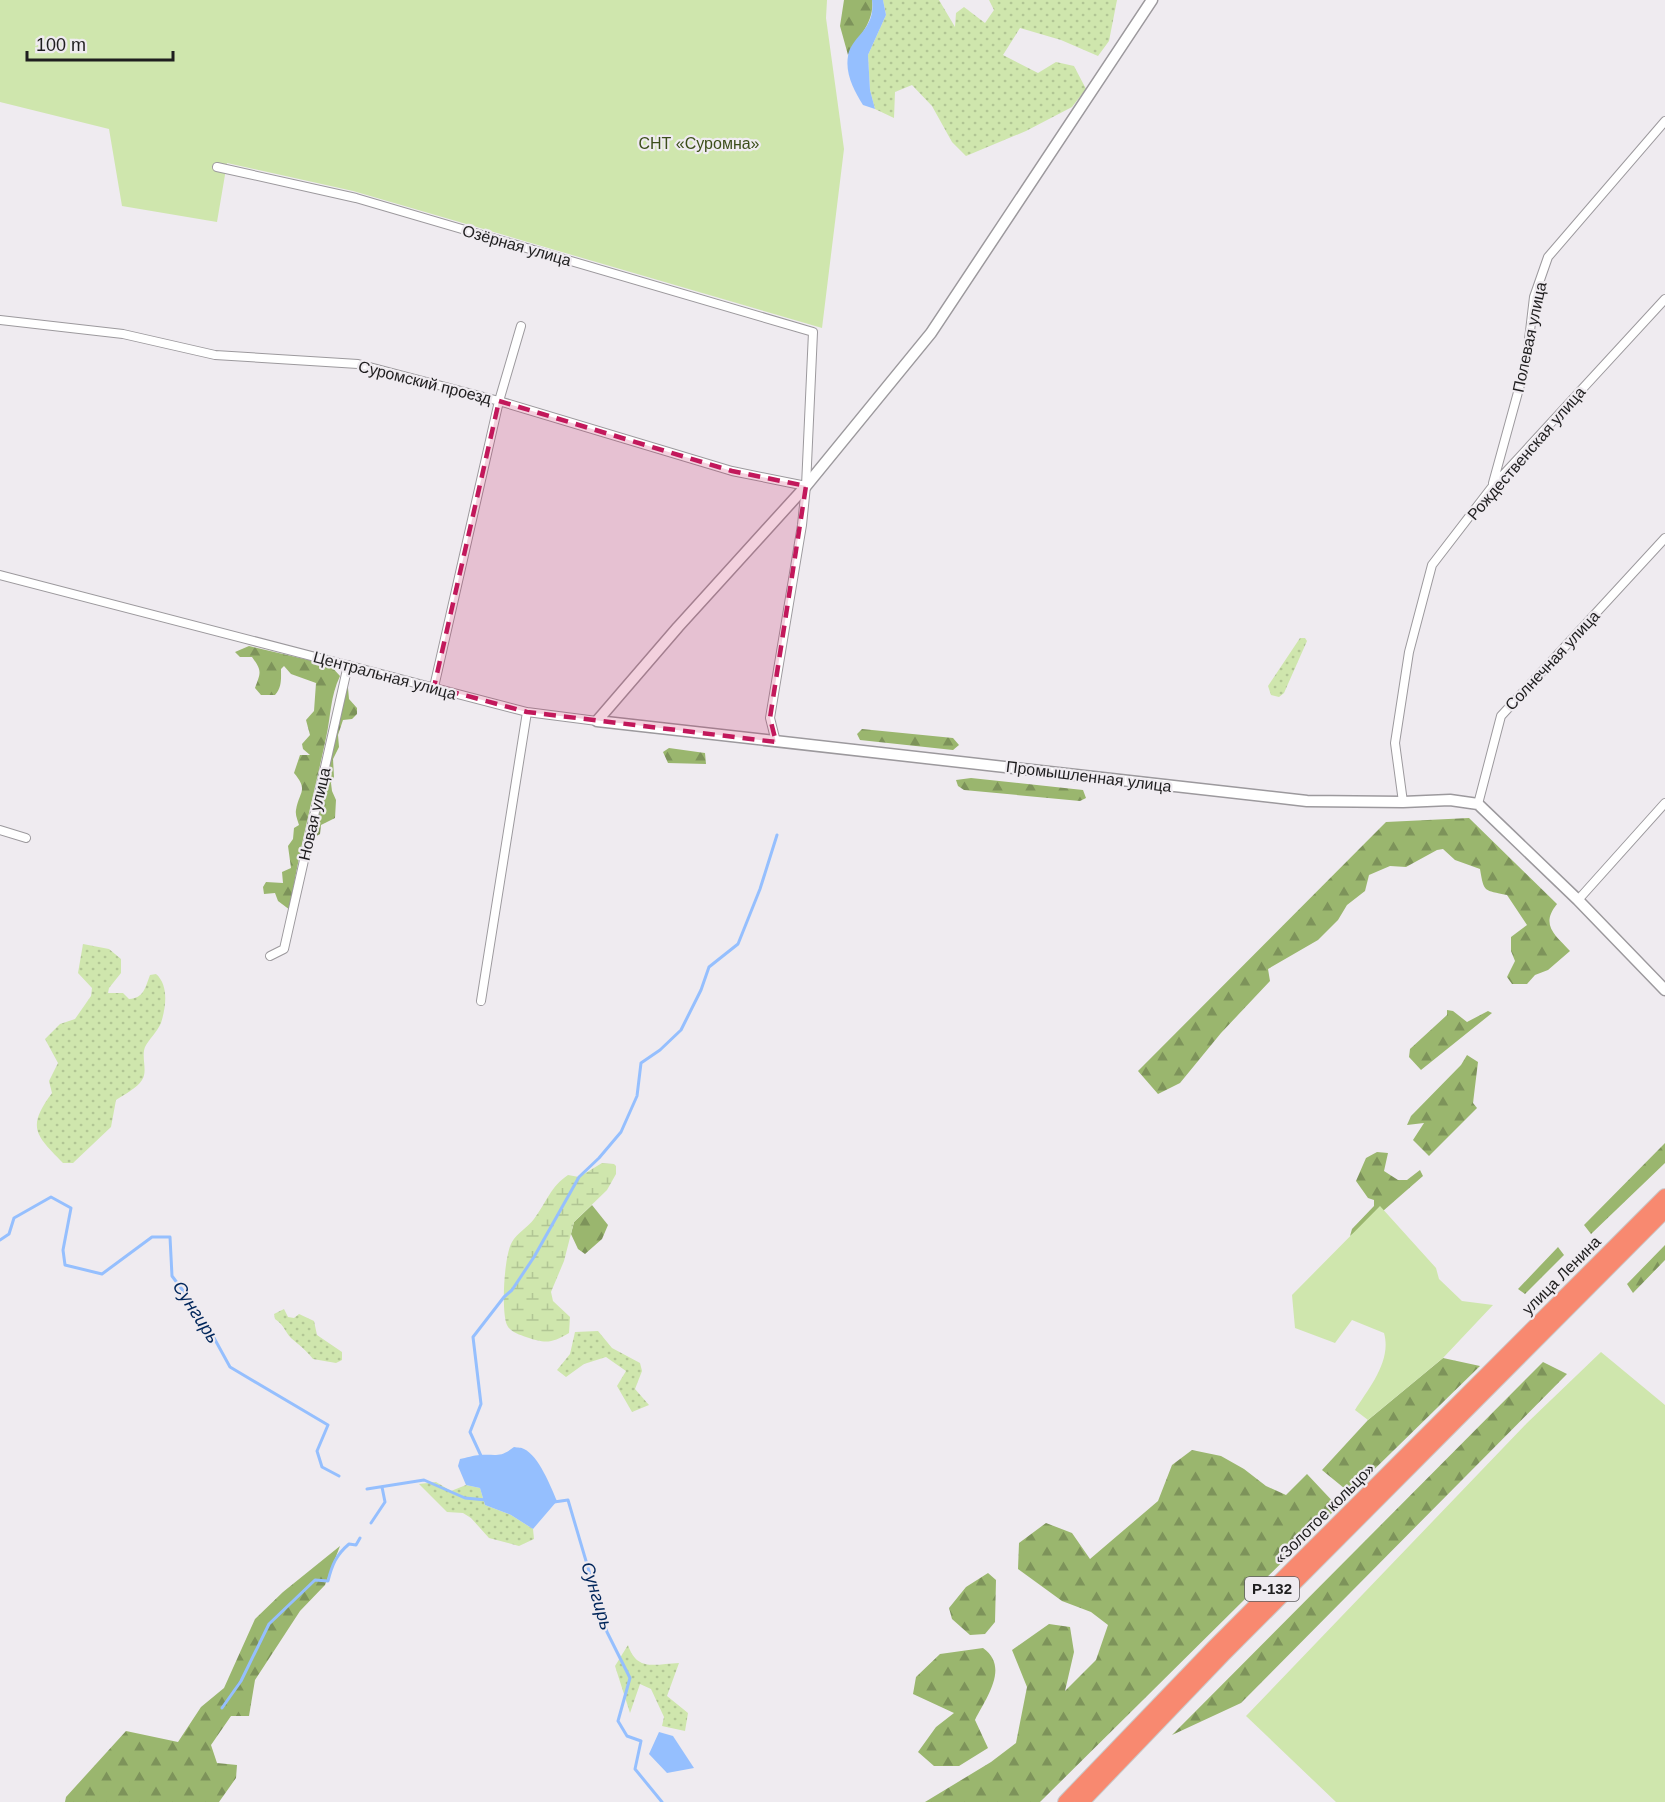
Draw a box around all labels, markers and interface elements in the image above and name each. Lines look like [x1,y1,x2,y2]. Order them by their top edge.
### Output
scale bar [27,24,172,62]
text: 100 m [36,35,86,55]
park label: СНТ «Суромна» [638,135,760,152]
street label: Озёрная улица [460,222,573,269]
street label: Полевая улица [1509,280,1550,394]
street label: Суромский проезд [356,358,494,407]
street label: Рождественская улица [1464,383,1589,523]
street label: Солнечная улица [1502,607,1603,714]
street label: Центральная улица [312,648,458,703]
street label: Промышленная улица [1005,758,1173,795]
street label: Новая улица [296,766,333,862]
street label: улица Ленина [1519,1233,1604,1318]
water label: Сунгирь [169,1277,223,1347]
street label: «Золотое кольцо» [1271,1460,1378,1567]
water label: Сунгирь [577,1560,617,1632]
road number: Р-132 [1245,1577,1299,1601]

